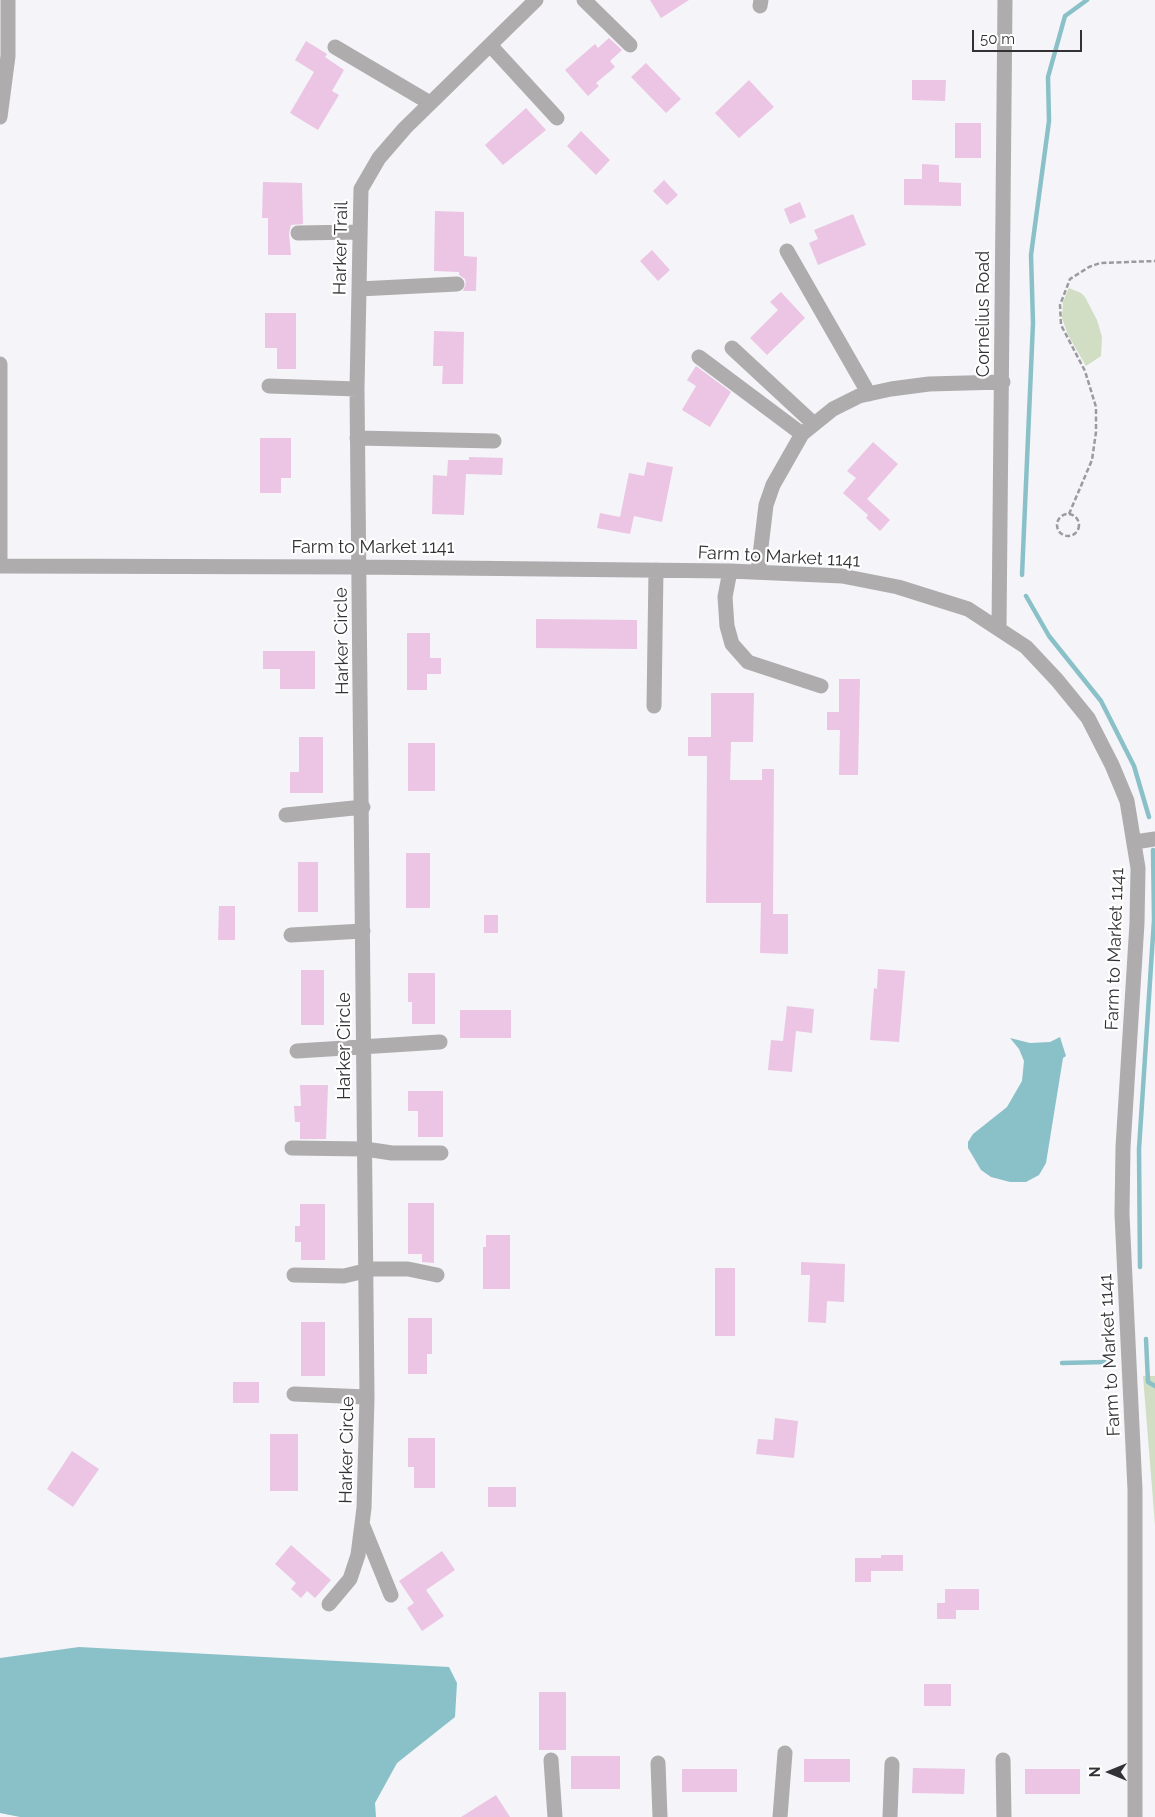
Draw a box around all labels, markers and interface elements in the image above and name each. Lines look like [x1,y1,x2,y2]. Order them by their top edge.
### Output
scale bar [975,20,1085,52]
text: 50 m [980,30,1015,48]
street label: Harker Trail [329,201,353,295]
street label: Cornelius Road [973,251,995,377]
street label: Farm to Market 1141 [292,537,454,559]
street label: Farm to Market 1141 [697,542,861,572]
street label: Harker Circle [330,587,354,695]
street label: Farm to Market 1141 [1101,867,1129,1031]
street label: Harker Circle [334,992,356,1100]
street label: Farm to Market 1141 [1095,1273,1125,1437]
street label: Harker Circle [335,1396,359,1504]
north arrow [1085,1747,1135,1797]
text: N [1087,1767,1103,1777]

